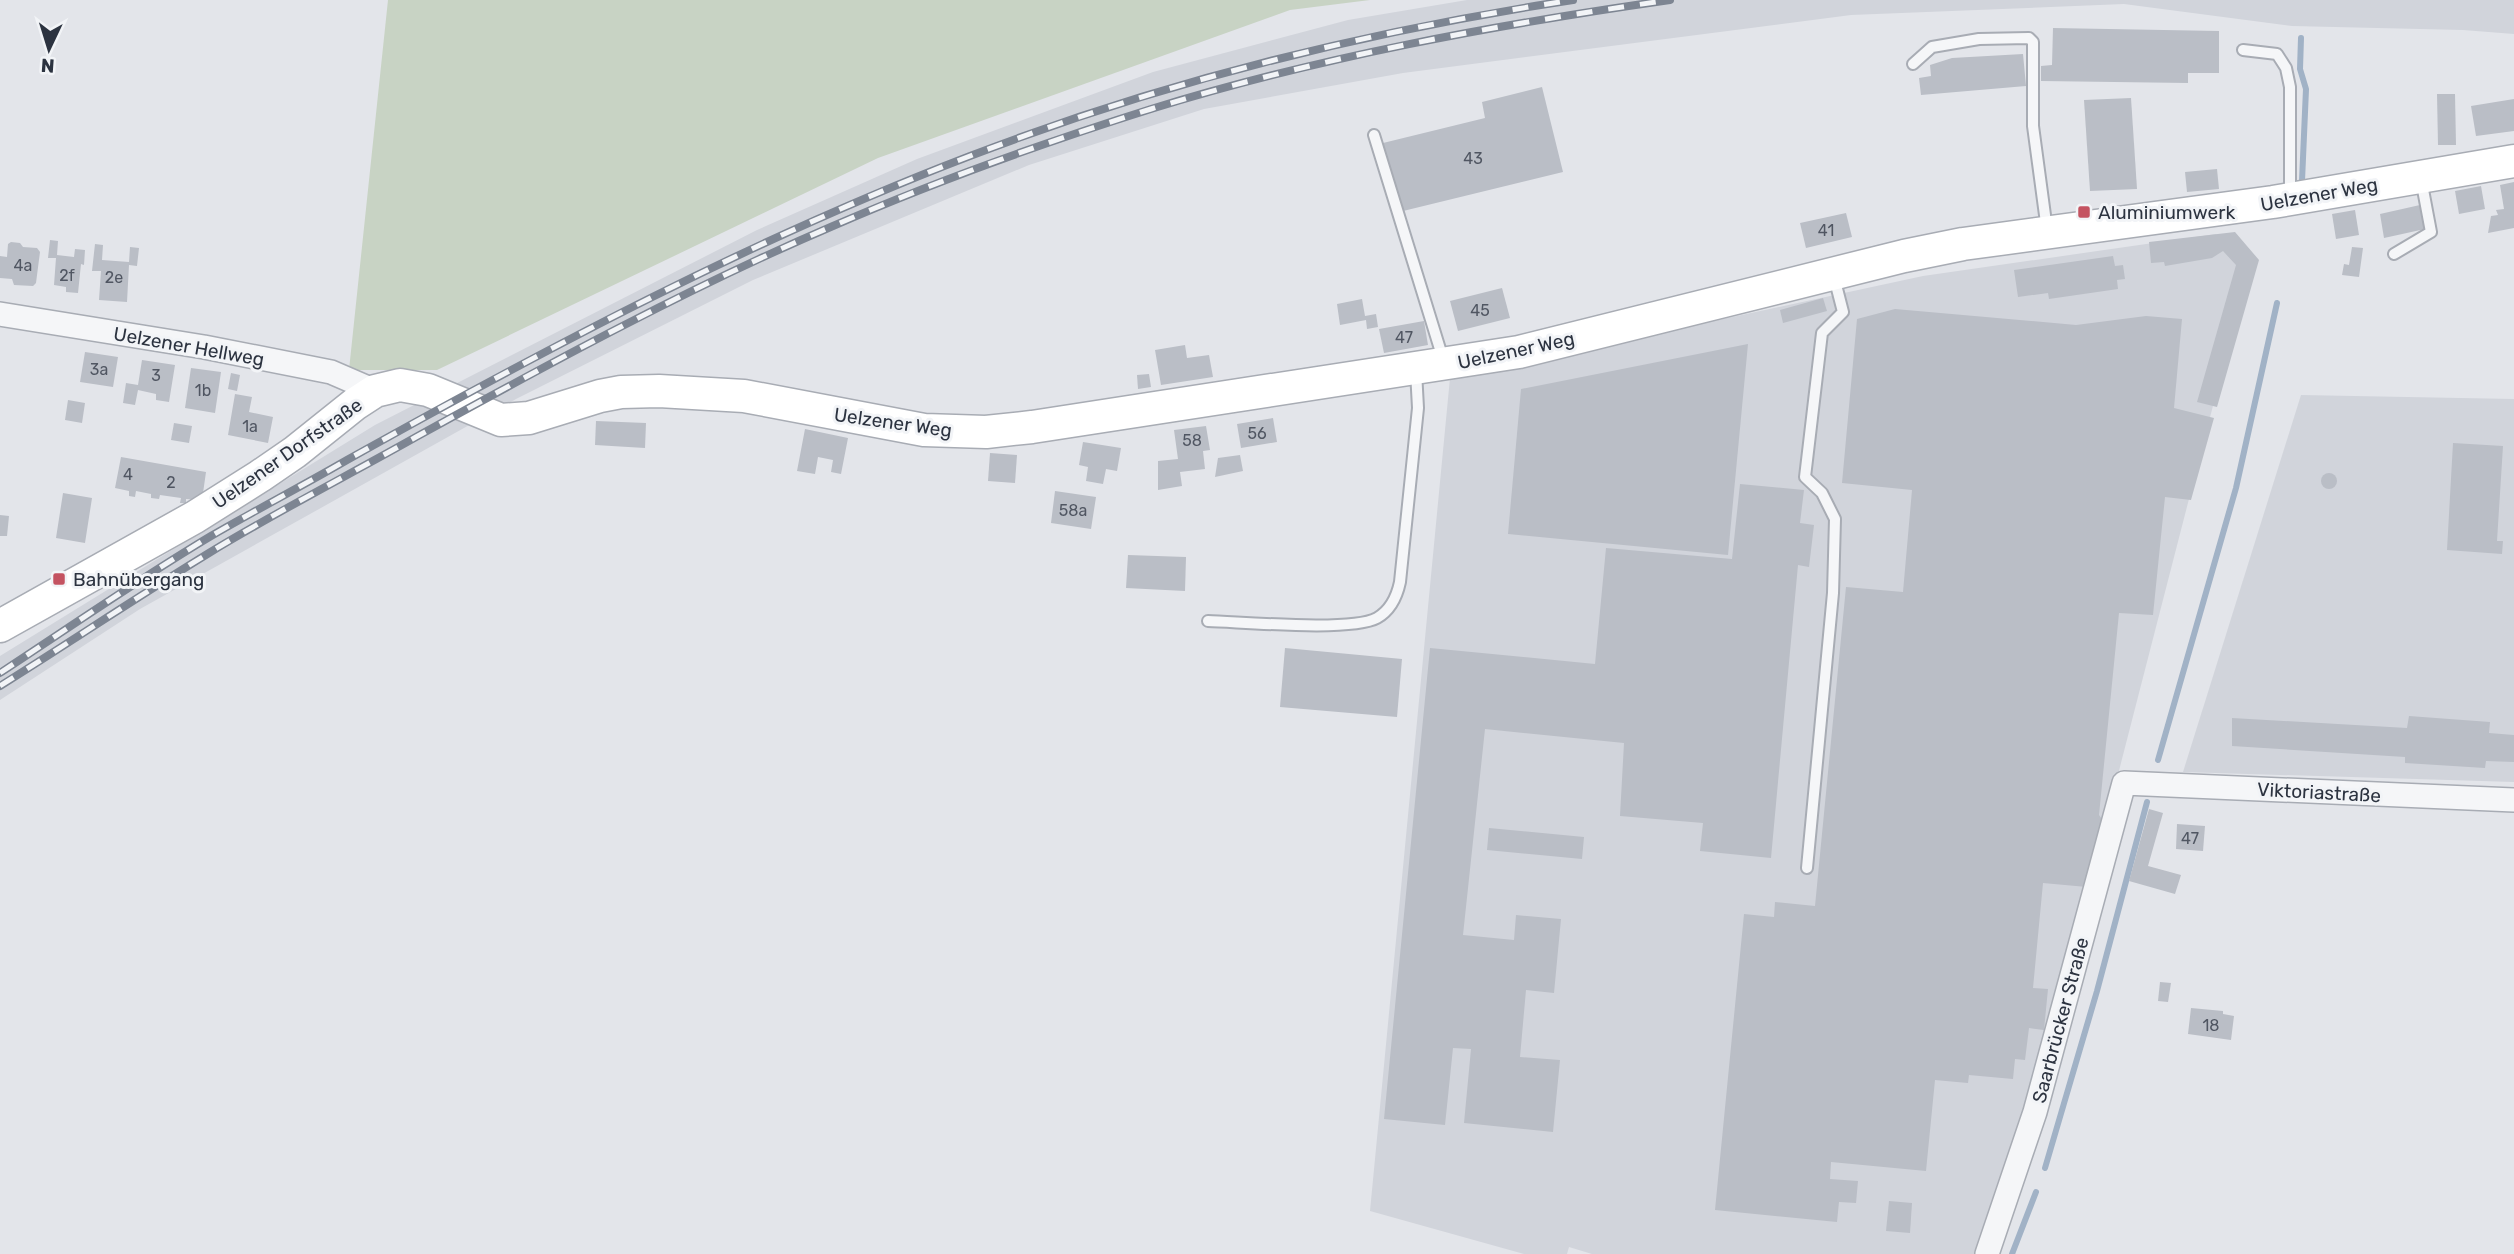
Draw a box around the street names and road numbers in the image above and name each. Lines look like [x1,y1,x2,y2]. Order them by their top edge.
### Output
street label: Uelzener Weg [2259,173,2380,216]
street label: Uelzener Hellweg [112,322,266,371]
street label: Uelzener Weg [1456,327,1577,374]
street label: Uelzener Dorfstraße [208,393,367,514]
street label: Uelzener Weg [832,403,953,442]
street label: Viktoriastraße [2256,778,2381,807]
street label: Saarbrücker Straße [2027,935,2094,1105]

